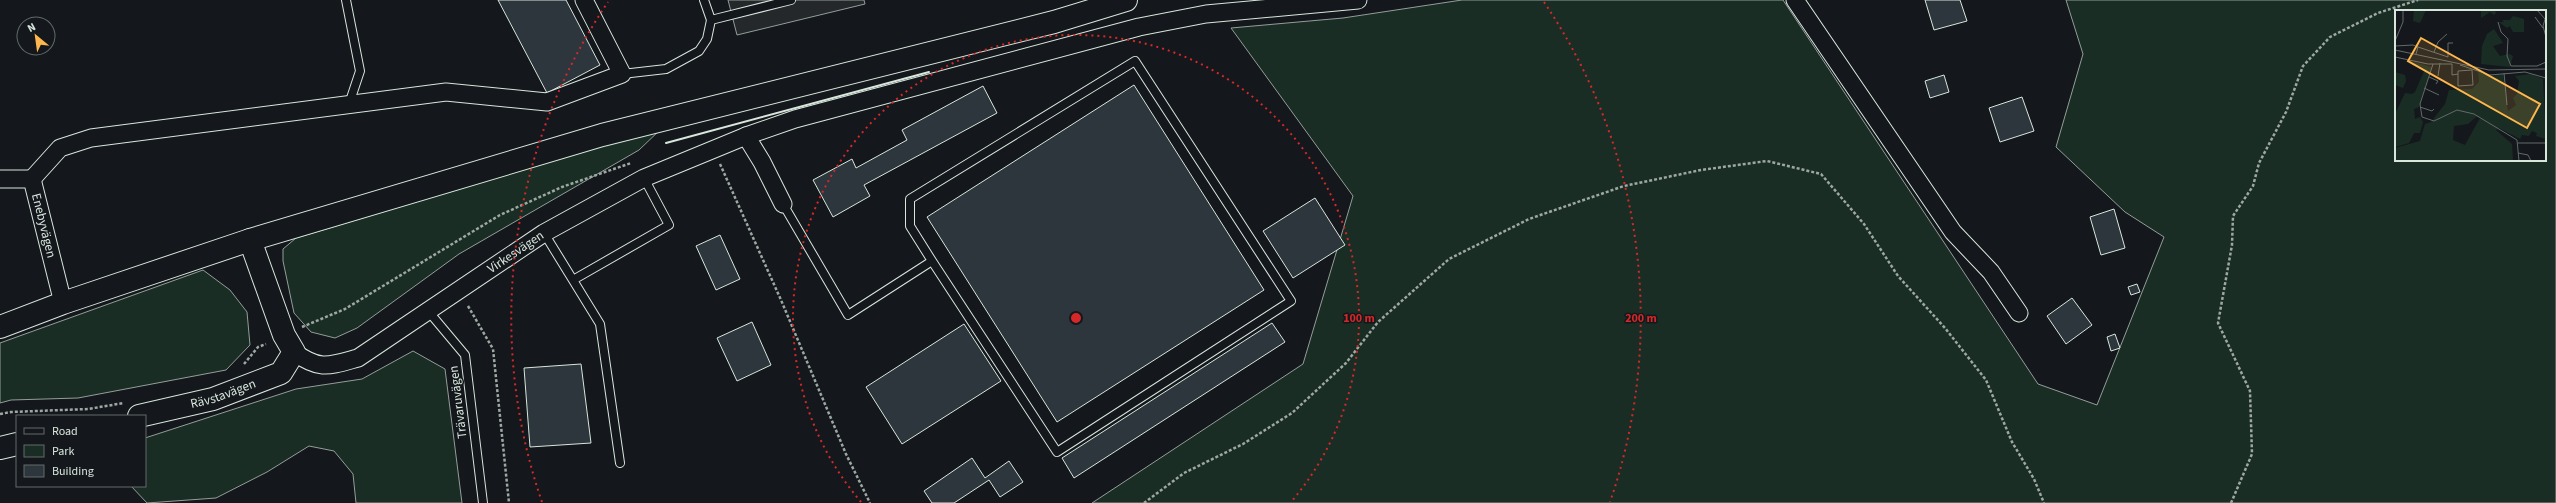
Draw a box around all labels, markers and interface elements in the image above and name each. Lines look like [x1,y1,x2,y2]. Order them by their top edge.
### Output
inset map [2395,10,2546,161]
north arrow [16,16,56,56]
text: N [25,19,38,36]
street label: Enebyvägen [27,191,60,260]
street label: Virkesvägen [484,226,548,278]
text: 100 m [1343,310,1375,327]
text: 200 m [1625,310,1657,327]
centre of rings [1069,311,1083,325]
street label: Trävaruvägen [445,364,471,440]
street label: Rävstavägen [189,374,258,413]
legend [16,415,146,487]
text: Road [52,423,78,440]
text: Park [52,443,74,460]
text: Building [52,463,94,480]

